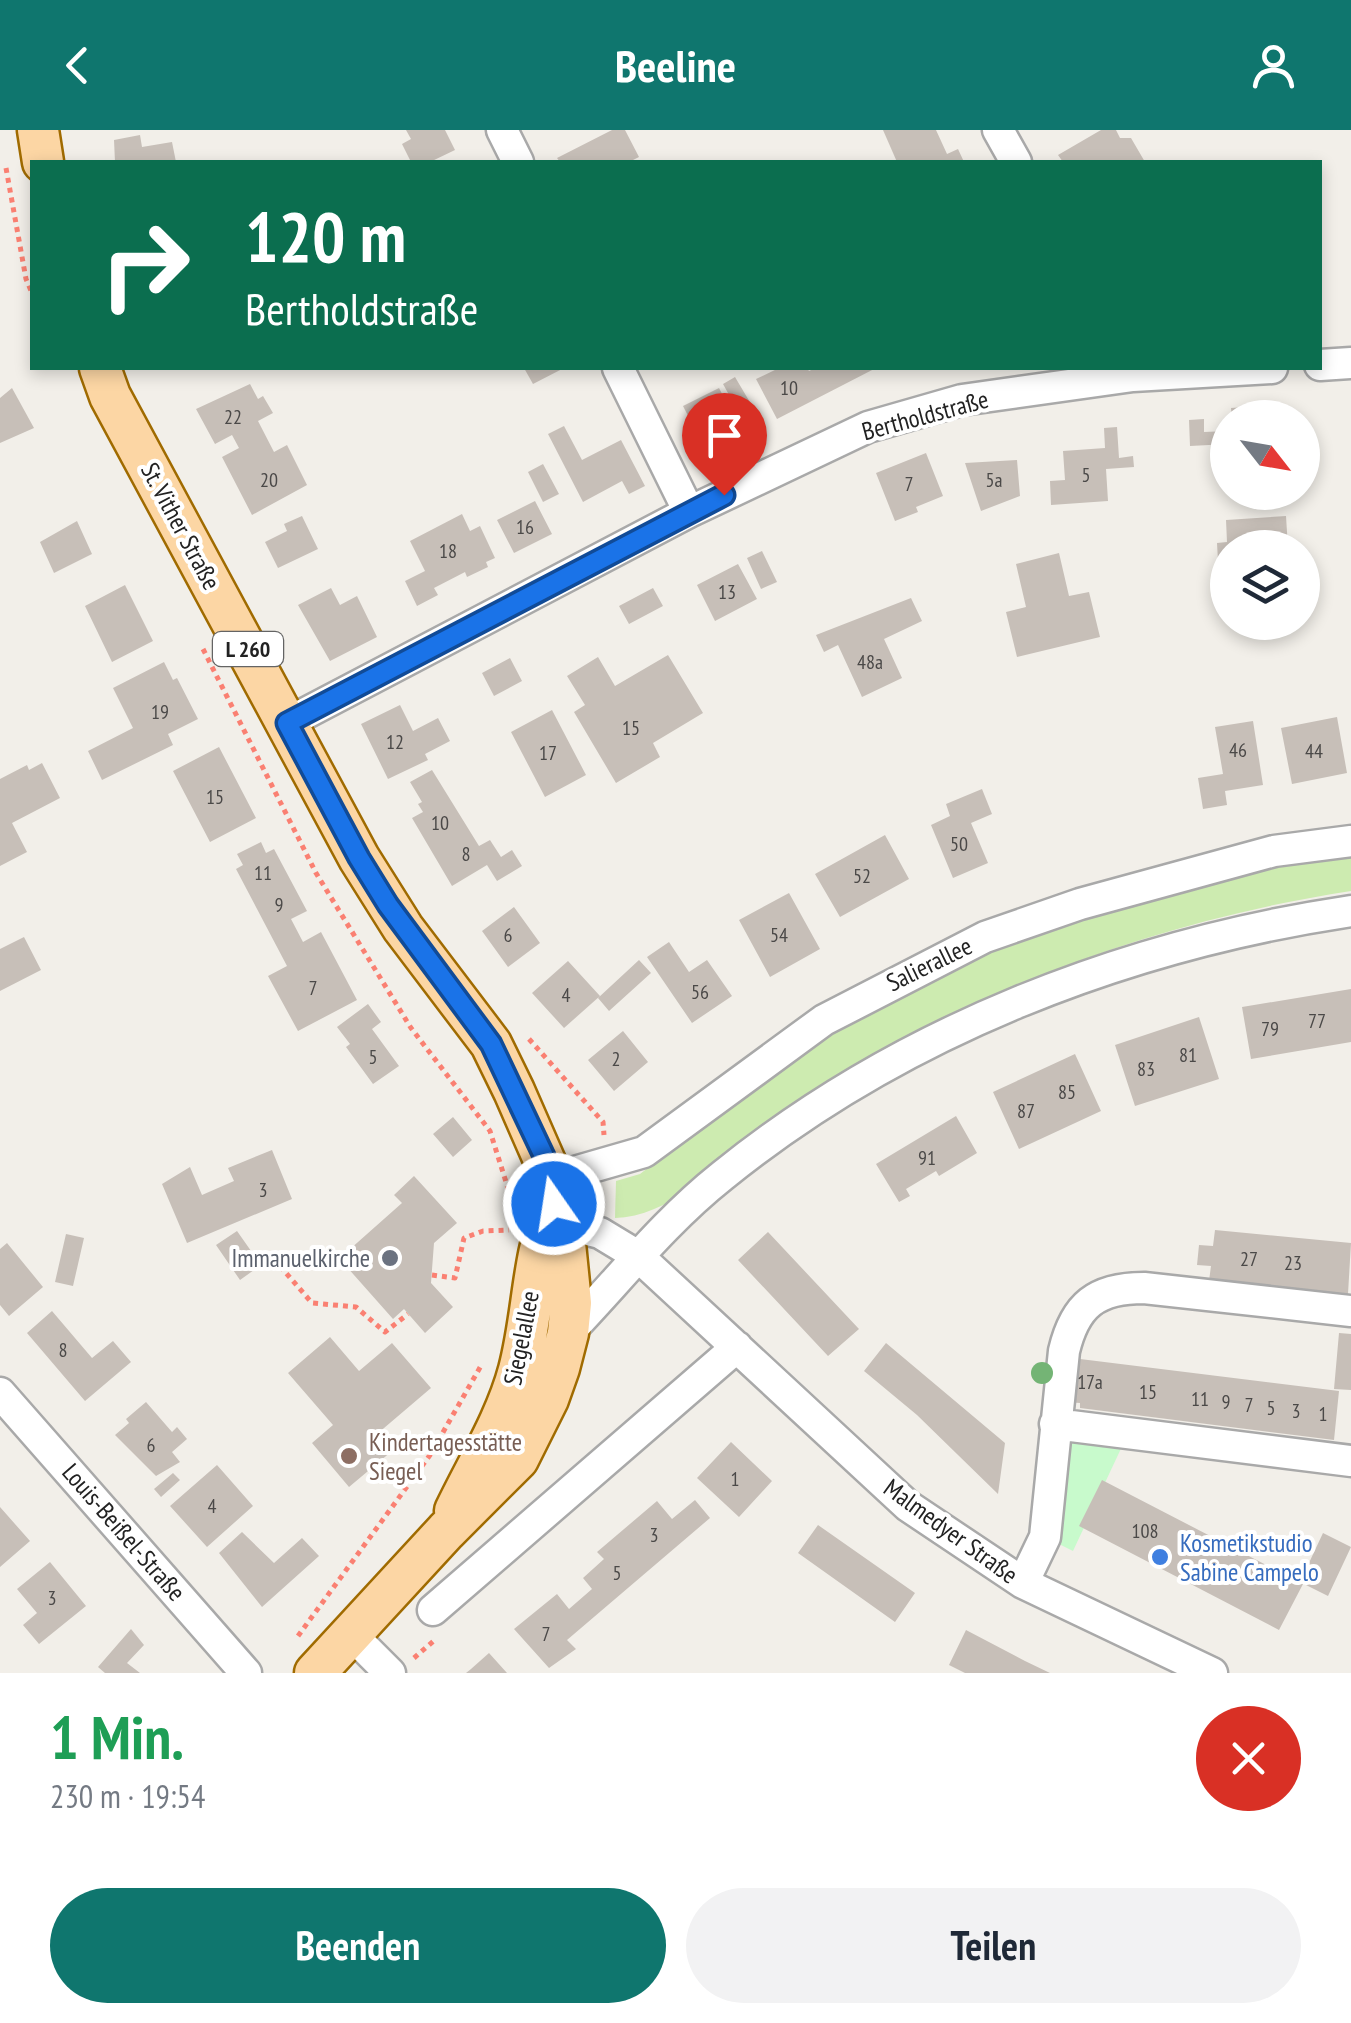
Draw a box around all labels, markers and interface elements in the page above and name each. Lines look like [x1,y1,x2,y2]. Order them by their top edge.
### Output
text: Beeline [615,36,736,94]
icon: back [50,38,105,93]
icon: person [1246,38,1301,93]
text: 120 m [245,191,406,281]
icon: right [80,200,210,330]
text: Bertholdstraße [245,279,478,337]
house number: 10 [780,375,798,401]
street label: Bertholdstraße [858,383,992,447]
pin [682,393,767,496]
north arrow [1210,400,1320,510]
map controls [1210,400,1320,640]
house number: 22 [224,404,242,430]
icon: arrive [697,408,752,463]
street label: St. Vither Straße [134,457,228,595]
house number: 5 [1082,462,1091,488]
house number: 20 [260,467,278,493]
house number: 5a [986,467,1003,493]
house number: 7 [905,471,914,497]
house number: 16 [516,514,534,540]
button: layers [1210,530,1320,640]
house number: 18 [439,538,457,564]
house number: 13 [718,579,736,605]
road number: L 260 [213,632,283,666]
house number: 48a [857,649,883,675]
house number: 19 [151,699,169,725]
house number: 15 [622,715,640,741]
house number: 12 [386,729,404,755]
house number: 46 [1229,737,1247,763]
house number: 44 [1305,738,1323,764]
house number: 17 [539,740,557,766]
house number: 15 [206,784,224,810]
house number: 10 [431,810,449,836]
house number: 50 [950,831,968,857]
house number: 8 [462,841,471,867]
house number: 11 [254,860,272,886]
house number: 52 [853,863,871,889]
house number: 9 [275,892,284,918]
house number: 6 [504,922,513,948]
house number: 54 [770,922,788,948]
street label: Salierallee [881,930,977,998]
house number: 7 [309,975,318,1001]
house number: 56 [691,979,709,1005]
house number: 4 [562,982,571,1008]
house number: 77 [1308,1008,1326,1034]
house number: 79 [1261,1016,1279,1042]
house number: 81 [1179,1042,1197,1068]
house number: 5 [369,1044,378,1070]
house number: 2 [612,1046,621,1072]
house number: 83 [1137,1056,1155,1082]
house number: 85 [1058,1079,1076,1105]
house number: 87 [1017,1098,1035,1124]
house number: 91 [918,1145,936,1171]
position arrow [502,1152,606,1256]
house number: 3 [259,1177,268,1203]
place label: Immanuelkirche [231,1242,370,1274]
house number: 27 [1240,1246,1258,1272]
marker: Immanuelkirche [379,1247,401,1269]
house number: 23 [1284,1250,1302,1276]
street label: Siegelallee [496,1288,546,1388]
house number: 8 [59,1337,68,1363]
house number: 17a [1077,1369,1103,1395]
house number: 15 [1139,1379,1157,1405]
house number: 11 [1191,1386,1209,1412]
house number: 9 [1222,1389,1231,1415]
house number: 7 [1245,1392,1254,1418]
house number: 5 [1267,1395,1276,1421]
house number: 3 [1292,1398,1301,1424]
house number: 1 [1319,1401,1328,1427]
place label: Kindertagesstätte Siegel [369,1426,522,1487]
house number: 6 [147,1432,156,1458]
marker: Kindertagesstätte Siegel [338,1445,360,1467]
street label: Louis-Beißel-Straße [55,1457,193,1607]
house number: 1 [731,1466,740,1492]
street label: Malmedyer Straße [878,1472,1024,1590]
house number: 4 [208,1493,217,1519]
house number: 108 [1132,1518,1159,1544]
house number: 3 [650,1522,659,1548]
place label: Kosmetikstudio Sabine Campelo [1180,1527,1319,1588]
marker: Kosmetikstudio Sabine Campelo [1149,1546,1171,1568]
house number: 5 [613,1560,622,1586]
house number: 3 [48,1585,57,1611]
house number: 7 [542,1621,551,1647]
text: 1 Min. [50,1698,184,1776]
button: close [1196,1706,1301,1811]
text: 230 m · 19:54 [50,1775,205,1817]
button: Beenden [50,1888,666,2003]
button: Teilen [686,1888,1301,2003]

